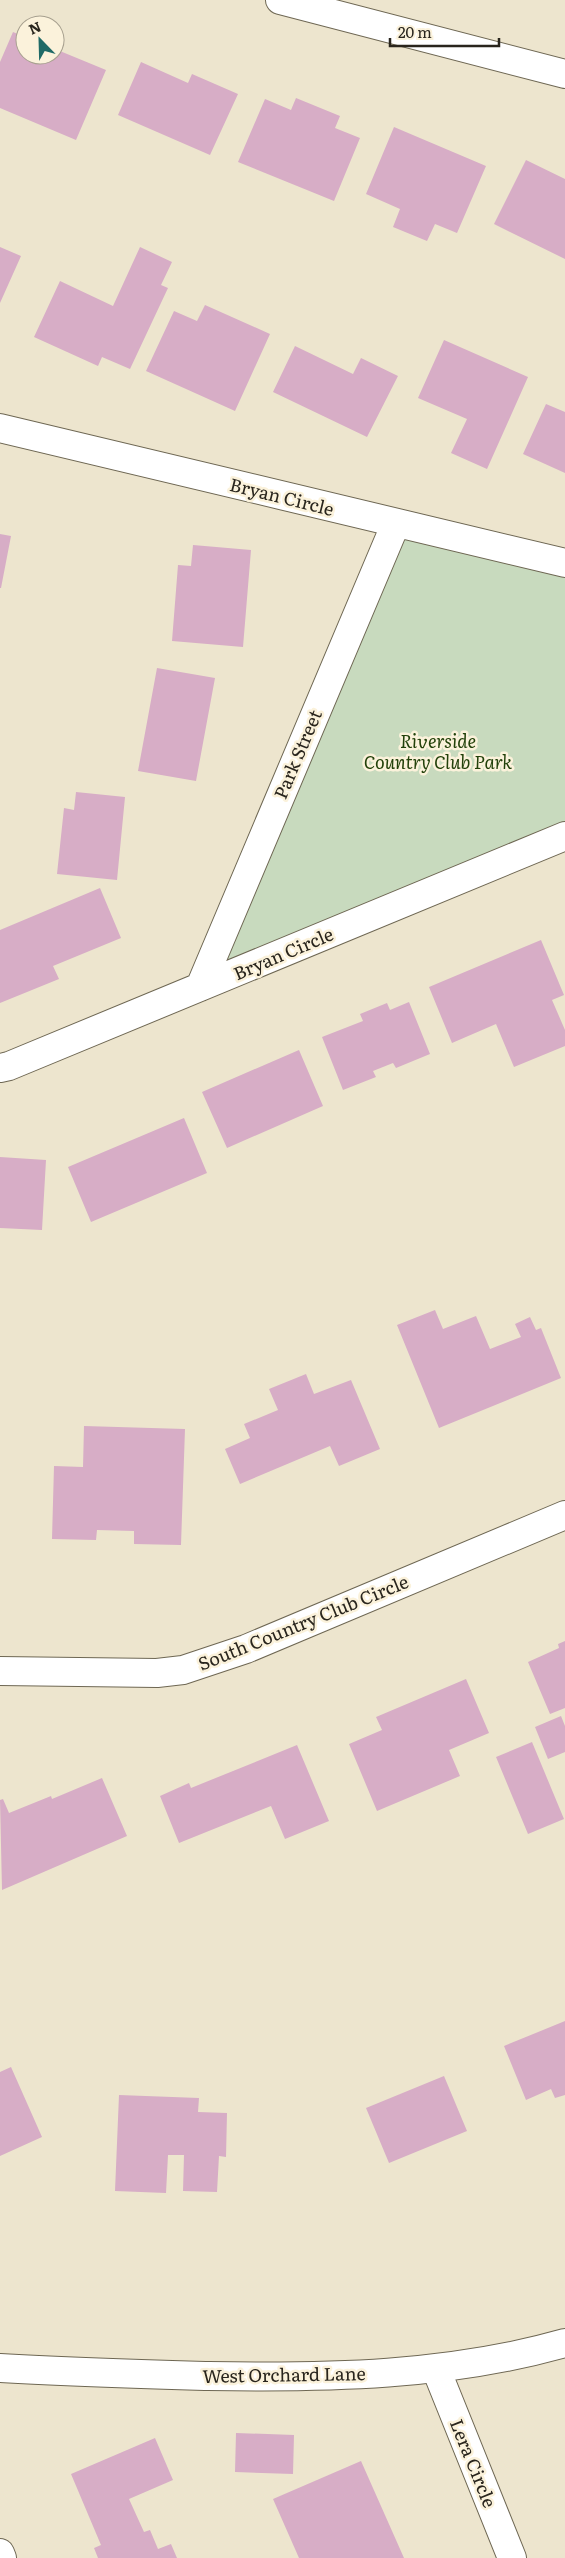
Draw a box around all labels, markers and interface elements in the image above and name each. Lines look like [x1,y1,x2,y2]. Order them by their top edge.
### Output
north arrow [15,15,65,65]
scale bar [390,15,499,47]
text: N [25,16,44,39]
text: 20 m [398,20,432,43]
street label: Bryan Circle [227,470,337,522]
street label: Park Street [266,705,328,803]
park label: Riverside Country Club Park [364,727,512,775]
street label: Bryan Circle [229,920,337,986]
street label: South Country Club Circle [194,1567,412,1677]
street label: West Orchard Lane [202,2359,366,2389]
street label: Lera Circle [444,2415,504,2511]

